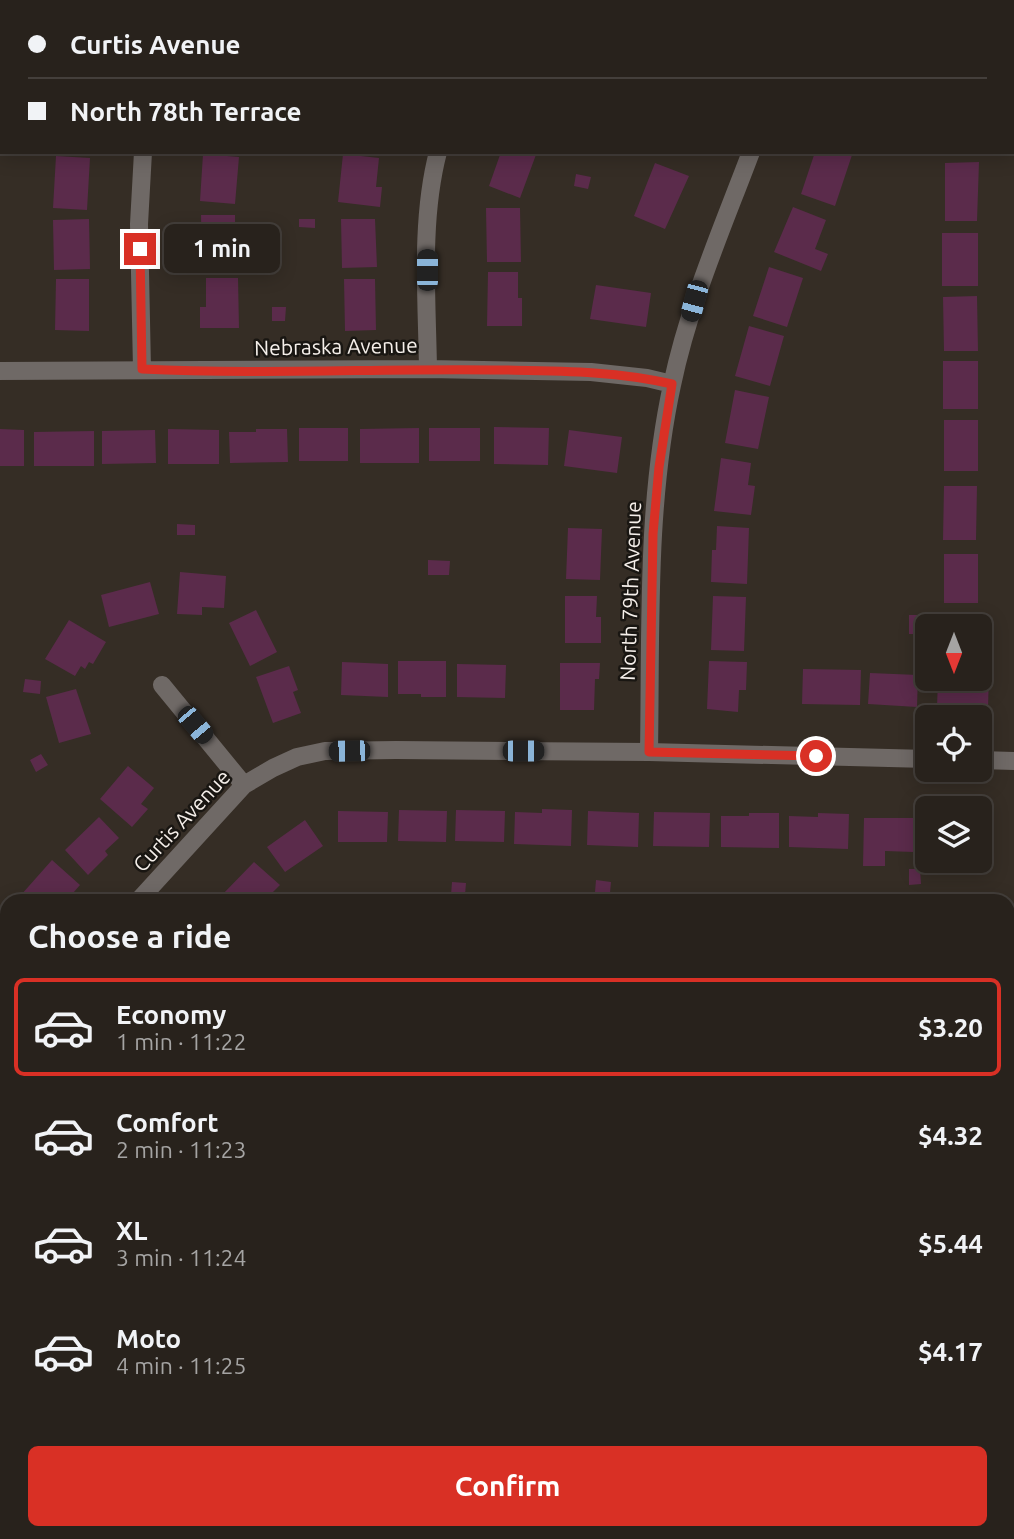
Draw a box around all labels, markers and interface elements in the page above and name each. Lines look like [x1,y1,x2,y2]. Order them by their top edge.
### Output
text: Curtis Avenue [70,30,241,59]
text: North 78th Terrace [70,97,302,126]
callout: 1 min [164,224,280,274]
route end [124,233,156,265]
text: 1 min [193,236,251,261]
car [417,249,438,291]
car [679,278,710,324]
street label: Nebraska Avenue [254,333,418,359]
street label: North 79th Avenue [615,501,645,681]
north arrow [915,614,992,691]
map controls [915,614,992,873]
car [174,702,217,748]
button: locate [915,705,992,782]
car [328,740,371,762]
route start [800,740,832,772]
car [503,741,545,762]
street label: Curtis Avenue [128,764,235,876]
button: layers [915,796,992,873]
text: Choose a ride [28,918,231,954]
icon: car [32,996,95,1059]
text: Economy [116,1000,226,1029]
text: $3.20 [918,1013,983,1042]
text: 1 min · 11:22 [116,1029,247,1054]
icon: car [32,1104,95,1167]
text: Comfort [116,1108,219,1137]
text: $4.32 [918,1121,983,1150]
text: 2 min · 11:23 [116,1137,247,1162]
icon: car [32,1212,95,1275]
text: XL [116,1216,147,1245]
text: $5.44 [918,1229,983,1258]
text: 3 min · 11:24 [116,1245,247,1270]
icon: car [32,1320,95,1383]
text: Moto [116,1324,181,1353]
text: $4.17 [918,1337,983,1366]
text: 4 min · 11:25 [116,1353,247,1378]
button: Confirm [28,1446,987,1526]

